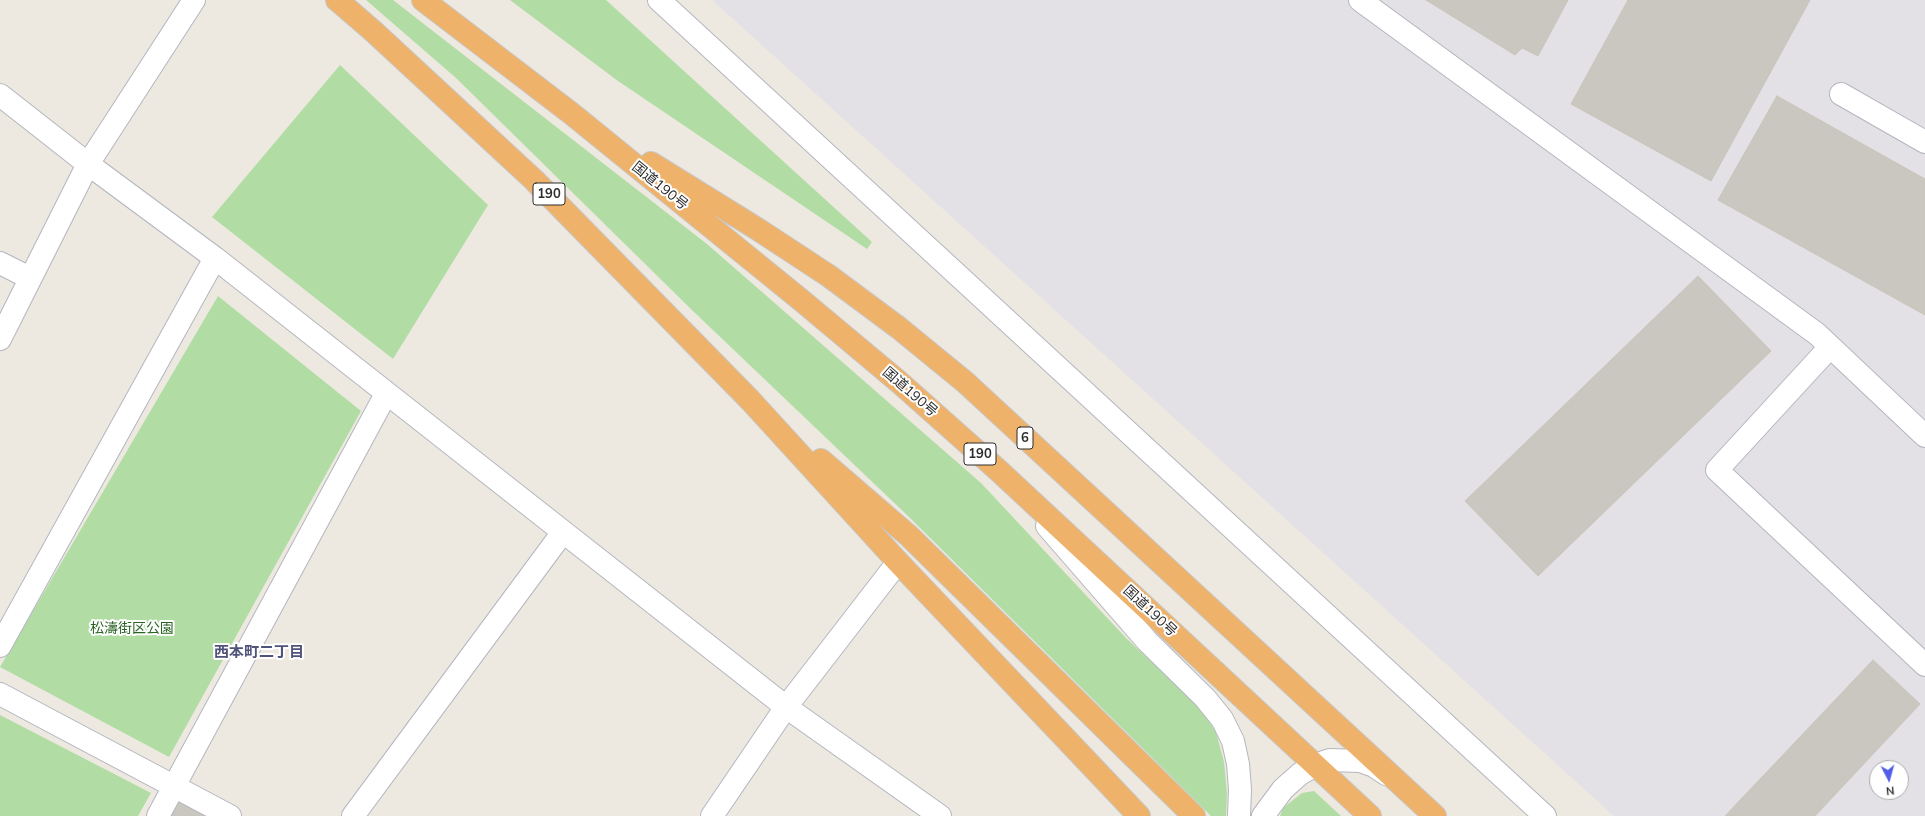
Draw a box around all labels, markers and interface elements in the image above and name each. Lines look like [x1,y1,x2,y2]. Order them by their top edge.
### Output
street label: 国道190号 [629,158,691,214]
road number: 190 [533,183,565,205]
street label: 国道190号 [879,364,941,420]
road number: 6 [1017,427,1033,449]
road number: 190 [964,443,996,465]
street label: 国道190号 [1120,582,1180,640]
park label: 松濤街区公園 [90,621,174,637]
district label: 西本町二丁目 [214,643,304,661]
north arrow [1869,760,1909,800]
text: N [1885,784,1895,798]

